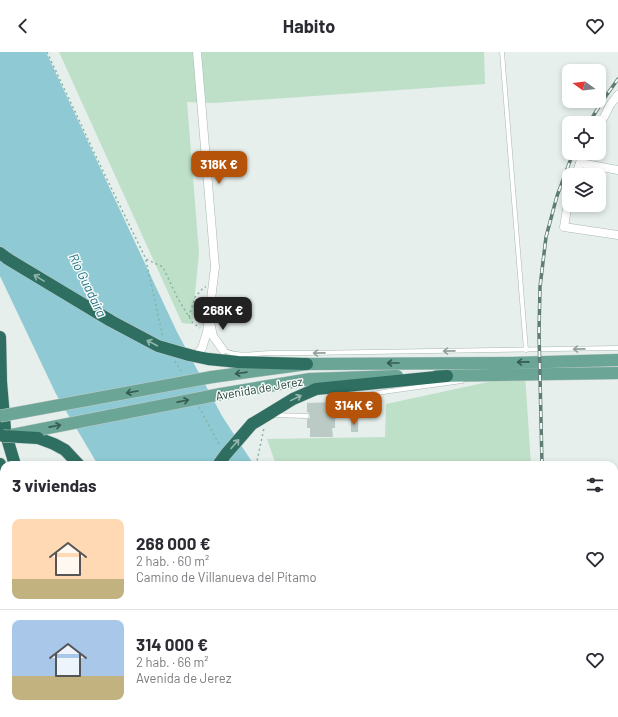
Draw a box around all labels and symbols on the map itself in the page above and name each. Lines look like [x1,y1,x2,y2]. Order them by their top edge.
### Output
north arrow [562,64,606,108]
pin: 318K € [186,151,252,185]
water label: Río Guadaíra [66,251,110,320]
one-way arrow [33,274,45,282]
pin: 268K € [190,297,256,331]
one-way arrow [146,339,158,346]
one-way arrow [573,345,586,352]
one-way arrow [443,347,456,355]
one-way arrow [313,349,326,357]
one-way arrow [387,359,400,367]
one-way arrow [517,359,530,366]
one-way arrow [235,369,248,377]
street label: Avenida de Jerez [214,373,304,403]
one-way arrow [126,388,139,396]
pin: 314K € [321,392,387,426]
one-way arrow [289,394,301,401]
one-way arrow [176,397,189,405]
one-way arrow [49,422,62,430]
one-way arrow [230,439,239,449]

